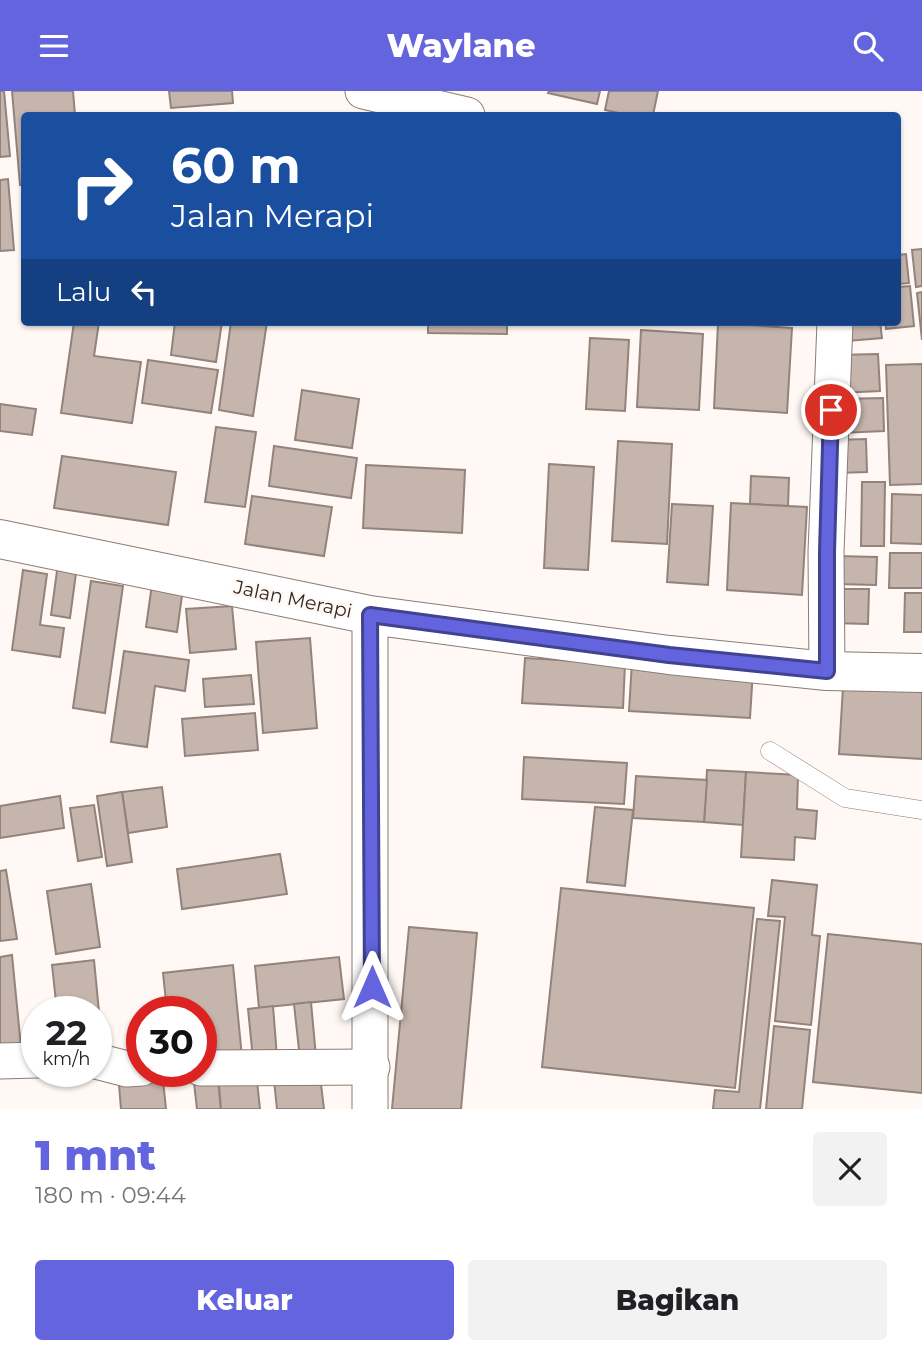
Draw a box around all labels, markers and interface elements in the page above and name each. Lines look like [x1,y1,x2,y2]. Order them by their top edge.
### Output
text: Waylane [386,26,536,65]
icon: menu [35,27,73,65]
icon: search [849,27,887,65]
text: 60 m [171,136,301,195]
icon: right [56,140,147,231]
text: Jalan Merapi [171,196,374,235]
icon: left [125,273,163,311]
text: Lalu [56,276,111,308]
pin [801,380,861,440]
icon: arrive [812,391,850,429]
street label: Jalan Merapi [231,575,354,623]
position arrow [335,950,409,1024]
speed limit sign: 30 [126,996,217,1087]
text: 22 [46,1011,87,1054]
text: km/h [42,1048,91,1070]
text: 1 mnt [35,1129,156,1181]
button: close [813,1132,887,1206]
text: 180 m · 09:44 [35,1181,186,1209]
button: Keluar [35,1260,454,1340]
button: Bagikan [468,1260,887,1340]

